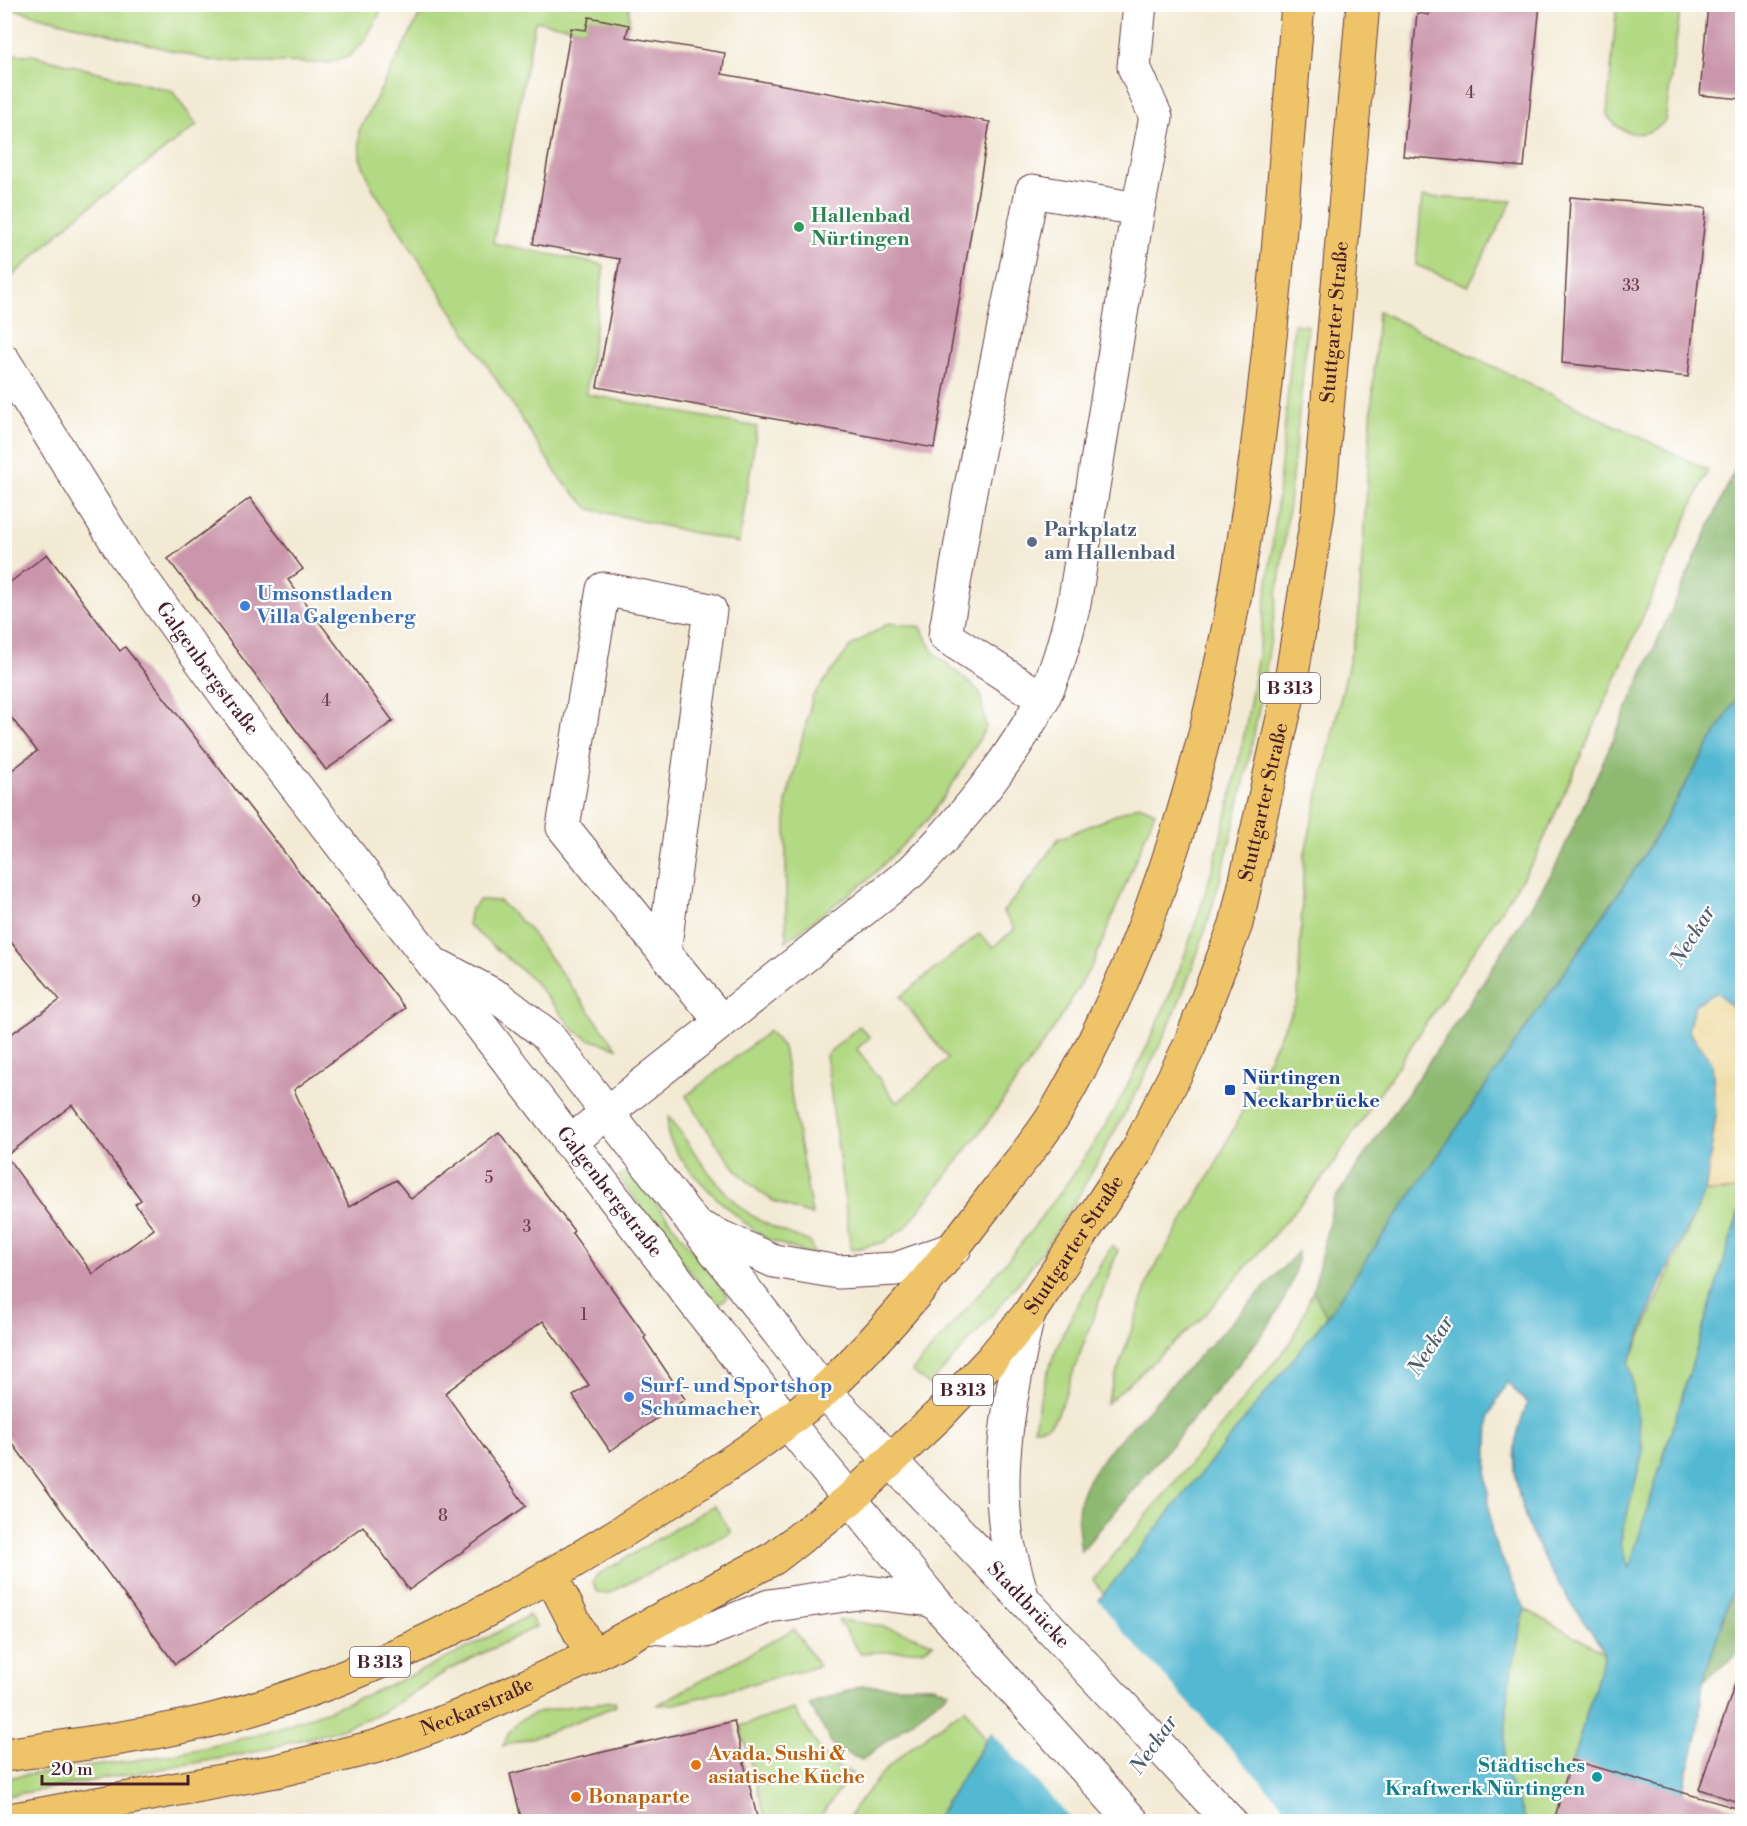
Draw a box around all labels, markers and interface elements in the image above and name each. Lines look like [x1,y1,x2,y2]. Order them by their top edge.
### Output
house number: 4 [1465,83,1475,103]
place label: Hallenbad Nürtingen [811,204,911,252]
marker: Hallenbad Nürtingen [792,220,806,234]
street label: Stuttgarter Straße [1315,240,1354,404]
house number: 33 [1622,276,1640,296]
place label: Parkplatz am Hallenbad [1044,518,1176,566]
marker: Parkplatz am Hallenbad [1025,535,1039,549]
place label: Umsonstladen Villa Galgenberg [256,582,416,630]
street label: Galgenbergstraße [150,597,264,740]
marker: Umsonstladen Villa Galgenberg [238,599,252,613]
road number: B 313 [1260,673,1320,703]
house number: 4 [321,691,331,711]
street label: Stuttgarter Straße [1234,720,1294,884]
house number: 9 [191,892,201,912]
water label: Neckar [1664,900,1722,972]
place label: Nürtingen Neckarbrücke [1242,1066,1380,1114]
marker: Nürtingen Neckarbrücke [1223,1083,1237,1097]
street label: Galgenbergstraße [551,1121,668,1263]
house number: 5 [485,1168,494,1188]
street label: Stuttgarter Straße [1019,1171,1130,1320]
house number: 3 [523,1217,532,1237]
house number: 1 [581,1305,588,1325]
water label: Neckar [1401,1310,1461,1382]
place label: Surf- und Sportshop Schumacher [641,1374,832,1422]
road number: B 313 [933,1375,993,1405]
marker: Surf- und Sportshop Schumacher [622,1390,636,1404]
house number: 8 [438,1506,448,1526]
street label: Stadtbrücke [981,1556,1075,1654]
road number: B 313 [350,1647,410,1677]
street label: Neckarstraße [417,1672,538,1742]
water label: Neckar [1124,1709,1184,1781]
place label: Avada, Sushi & asiatische Küche [707,1742,865,1790]
scale bar [42,1748,188,1786]
place label: Städtisches Kraftwerk Nürtingen [1385,1754,1586,1802]
text: 20 m [51,1758,93,1781]
marker: Avada, Sushi & asiatische Küche [689,1758,703,1772]
marker: Städtisches Kraftwerk Nürtingen [1590,1770,1604,1784]
place label: Bonaparte [588,1785,690,1810]
marker: Bonaparte [569,1790,583,1804]

